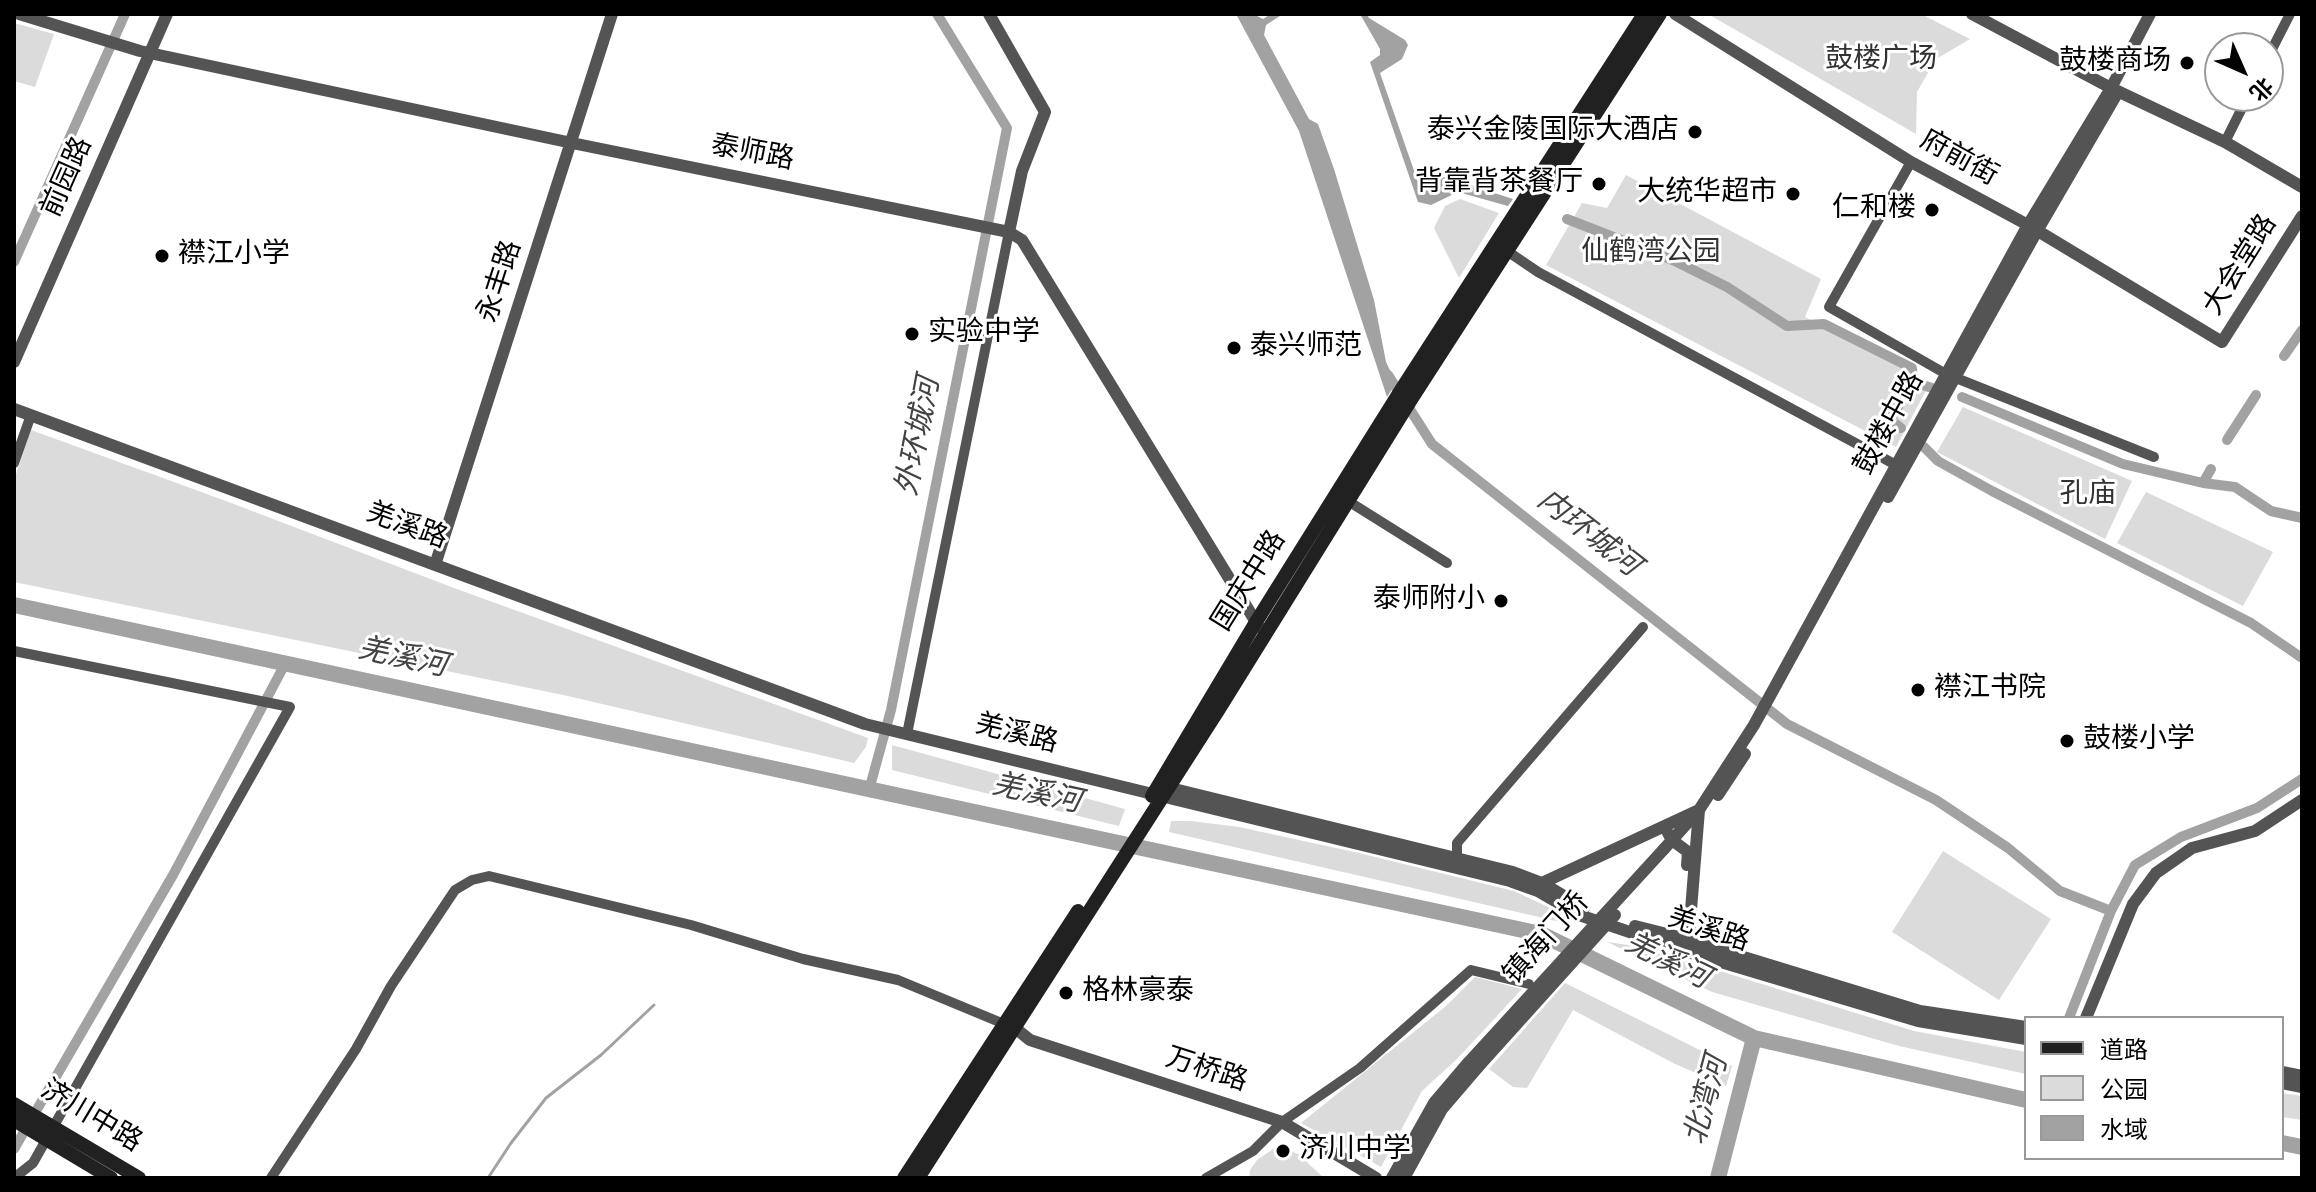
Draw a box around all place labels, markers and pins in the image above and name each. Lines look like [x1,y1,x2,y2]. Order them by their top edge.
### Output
place label: 鼓楼商场 [2059,46,2171,80]
marker: 鼓楼商场 [2178,54,2196,72]
place label: 泰兴金陵国际大酒店 [1427,115,1679,149]
marker: 泰兴金陵国际大酒店 [1686,123,1704,141]
place label: 背靠背茶餐厅 [1415,167,1583,201]
marker: 背靠背茶餐厅 [1590,175,1608,193]
place label: 大统华超市 [1637,177,1777,211]
marker: 大统华超市 [1784,185,1802,203]
place label: 仁和楼 [1832,193,1916,227]
marker: 仁和楼 [1923,201,1941,219]
place label: 襟江小学 [178,239,290,273]
marker: 襟江小学 [153,247,171,265]
place label: 实验中学 [928,317,1040,351]
marker: 实验中学 [903,325,921,343]
place label: 泰兴师范 [1250,331,1362,365]
marker: 泰兴师范 [1225,339,1243,357]
place label: 泰师附小 [1373,584,1485,618]
marker: 泰师附小 [1492,592,1510,610]
place label: 襟江书院 [1934,673,2046,707]
marker: 襟江书院 [1909,681,1927,699]
place label: 鼓楼小学 [2083,724,2195,758]
marker: 鼓楼小学 [2058,732,2076,750]
place label: 格林豪泰 [1082,976,1194,1010]
marker: 格林豪泰 [1057,984,1075,1002]
place label: 济川中学 [1299,1134,1411,1168]
marker: 济川中学 [1274,1142,1292,1160]

